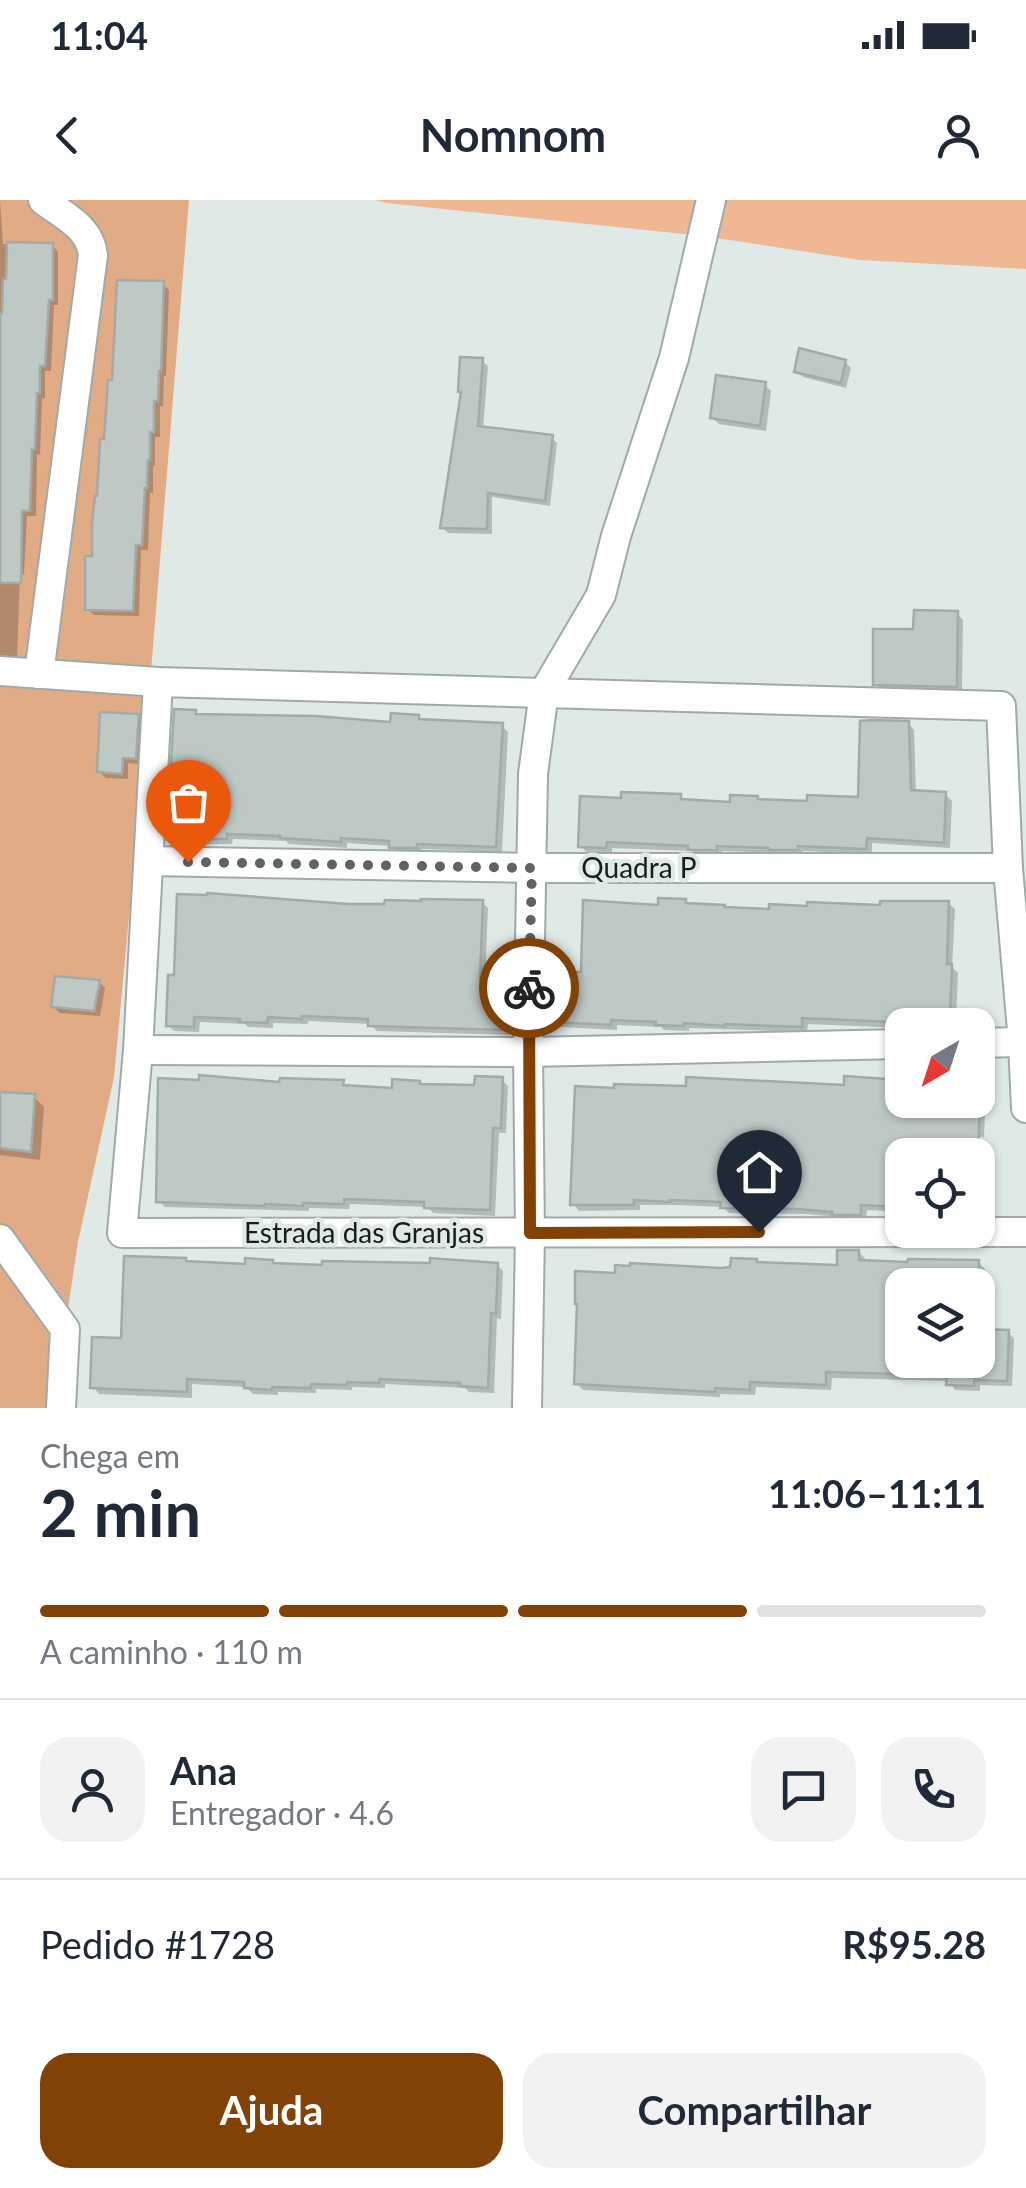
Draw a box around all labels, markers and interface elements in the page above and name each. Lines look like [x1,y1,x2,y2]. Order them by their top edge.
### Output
text: 11:04 [50,12,148,58]
icon: back [40,108,95,163]
text: Nomnom [420,108,606,162]
icon: person [931,108,986,163]
pin [146,760,231,863]
icon: bag [161,775,216,830]
street label: Quadra P [581,850,697,884]
courier [479,938,579,1038]
icon: bike [502,961,557,1016]
north arrow [885,1008,995,1118]
map controls [885,1008,995,1378]
pin [717,1130,802,1233]
button: locate [885,1138,995,1248]
icon: home [732,1145,787,1200]
street label: Estrada das Granjas [244,1215,484,1249]
button: layers [885,1268,995,1378]
text: Chega em [40,1436,180,1475]
text: 11:06–11:11 [768,1470,986,1516]
text: 2 min [40,1473,201,1551]
text: A caminho · 110 m [40,1632,303,1671]
button: person [40,1737,145,1842]
button: chat [751,1737,856,1842]
button: phone [881,1737,986,1842]
text: Ana [170,1747,237,1793]
text: Entregador · 4.6 [170,1793,394,1832]
text: Pedido #1728 [40,1921,275,1967]
text: R$95.28 [842,1921,986,1967]
button: Ajuda [40,2053,503,2168]
button: Compartilhar [523,2053,986,2168]

